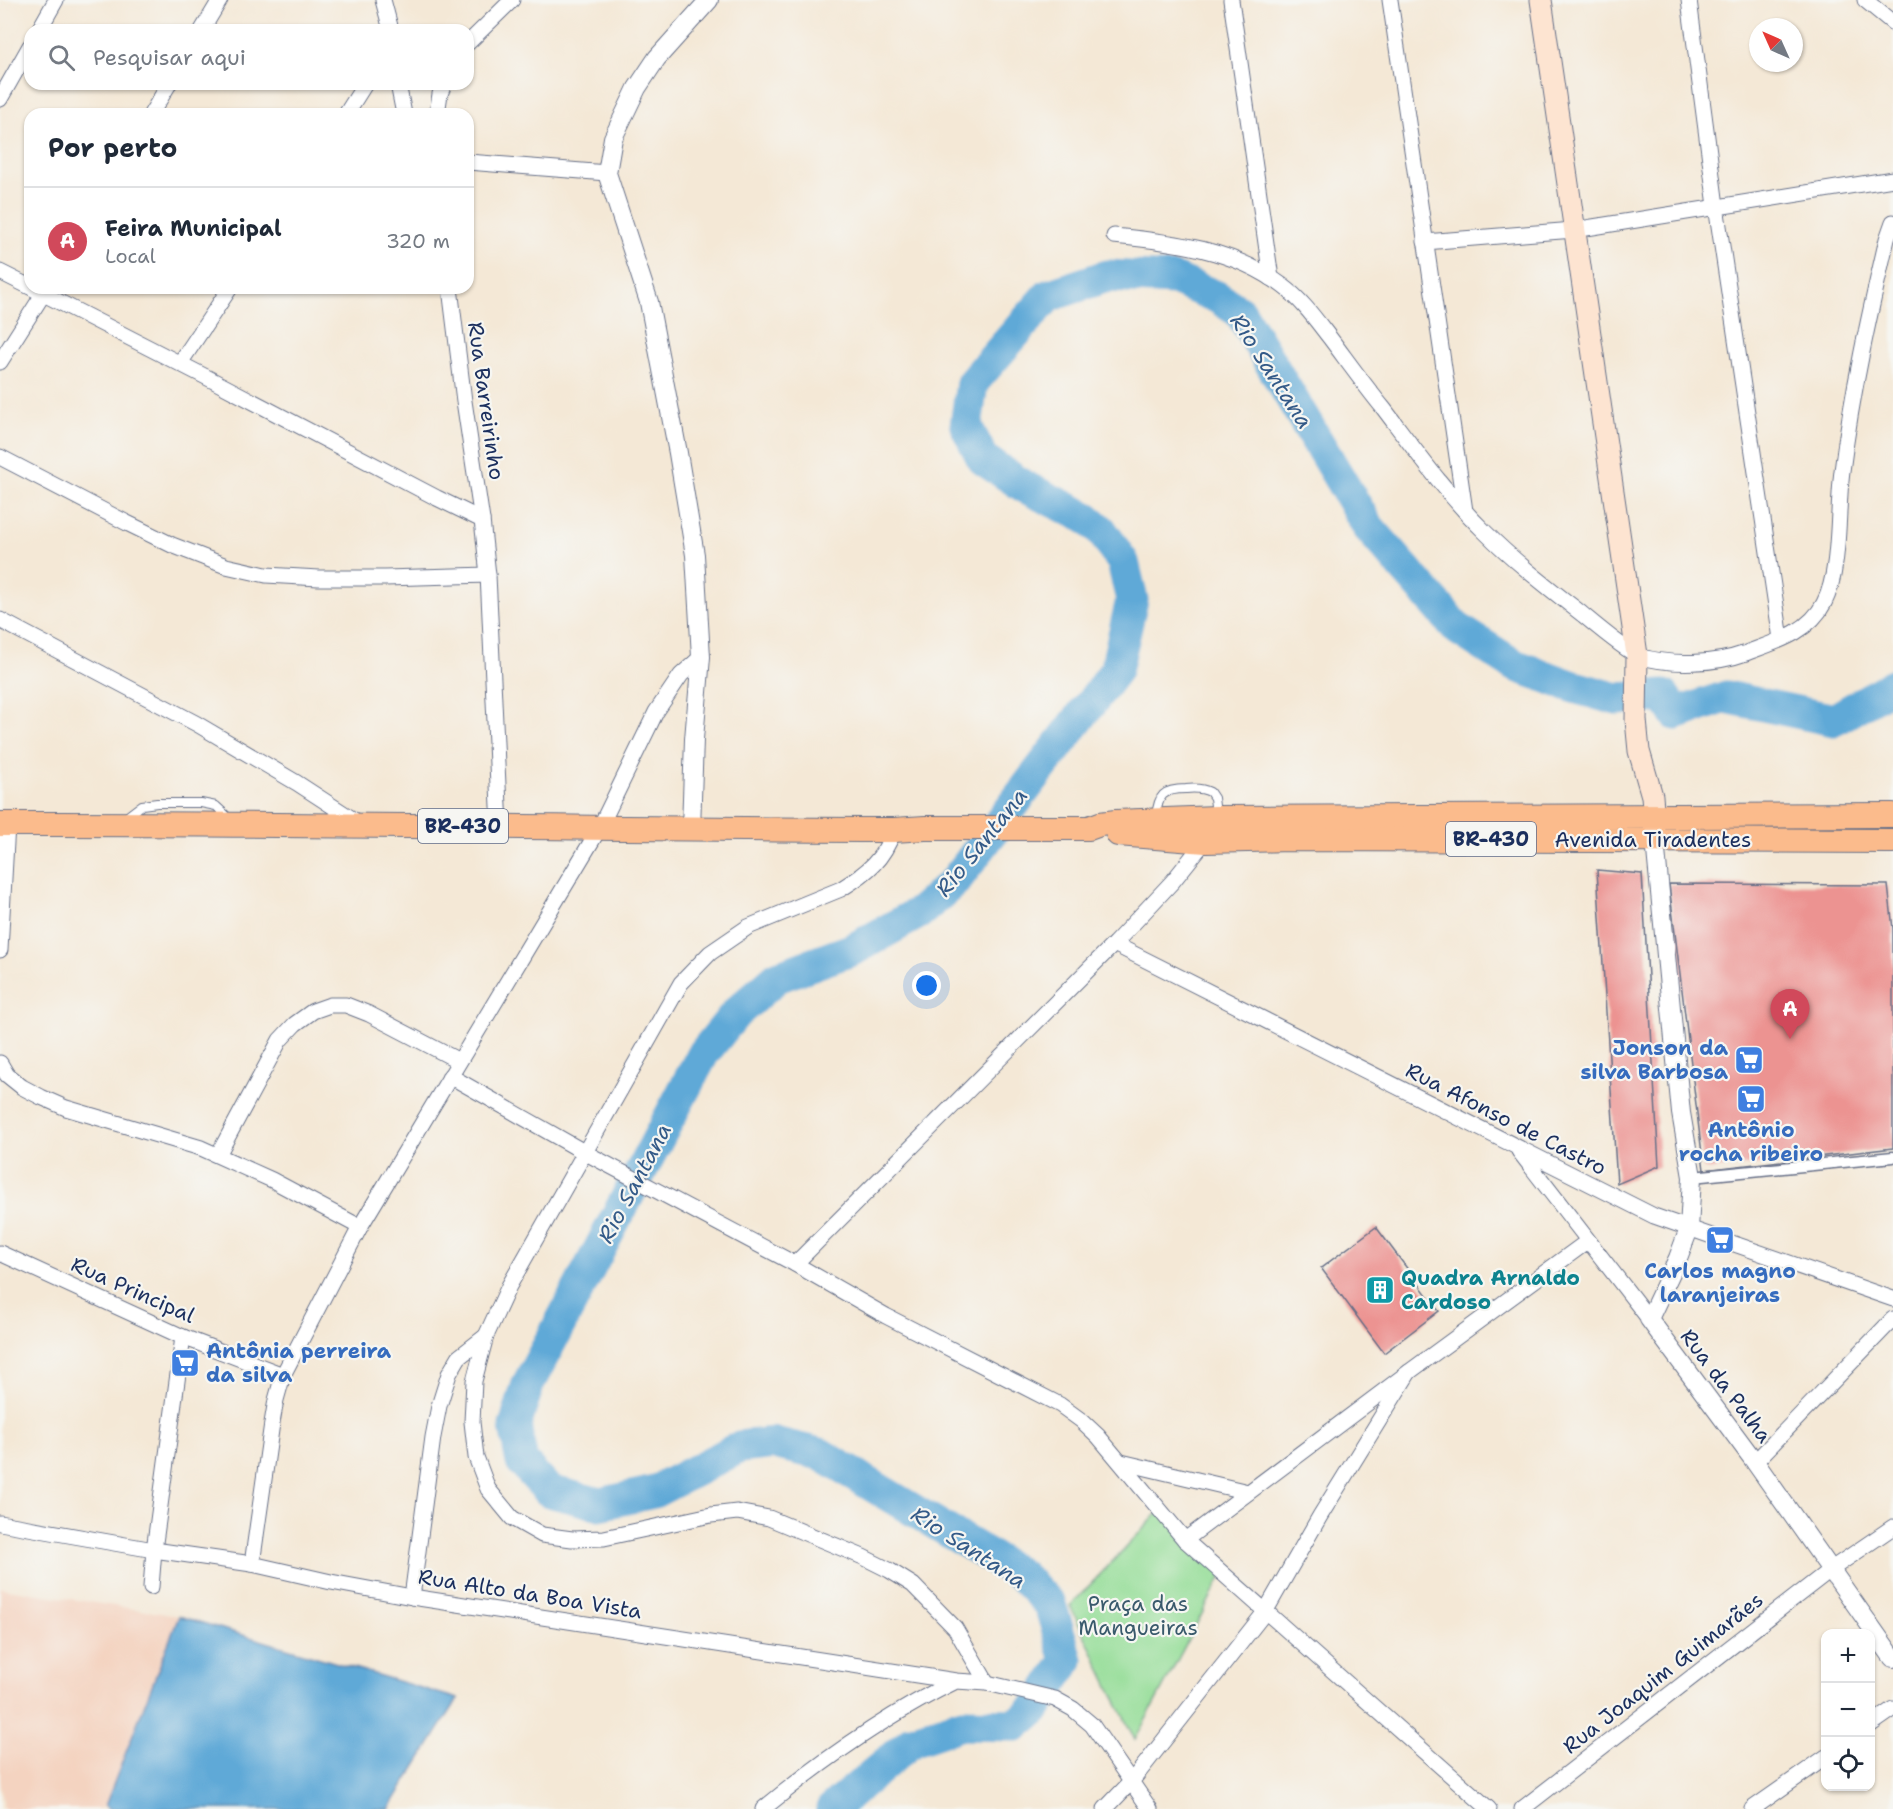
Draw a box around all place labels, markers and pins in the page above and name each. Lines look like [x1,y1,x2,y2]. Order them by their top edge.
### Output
pin: A [1770,990,1810,1039]
place label: Jonson da silva Barbosa [1580,1034,1729,1086]
supermarket icon: Jonson da silva Barbosa [1733,1044,1765,1076]
supermarket icon: Antônio rocha ribeiro [1735,1083,1767,1115]
place label: Antônio rocha ribeiro [1679,1116,1823,1168]
supermarket icon: Carlos magno laranjeiras [1704,1224,1736,1256]
place label: Carlos magno laranjeiras [1644,1257,1796,1309]
place label: Quadra Arnaldo Cardoso [1401,1264,1580,1316]
building icon: Quadra Arnaldo Cardoso [1364,1274,1396,1306]
place label: Antônia perreira da silva [206,1337,392,1389]
supermarket icon: Antônia perreira da silva [169,1347,201,1379]

